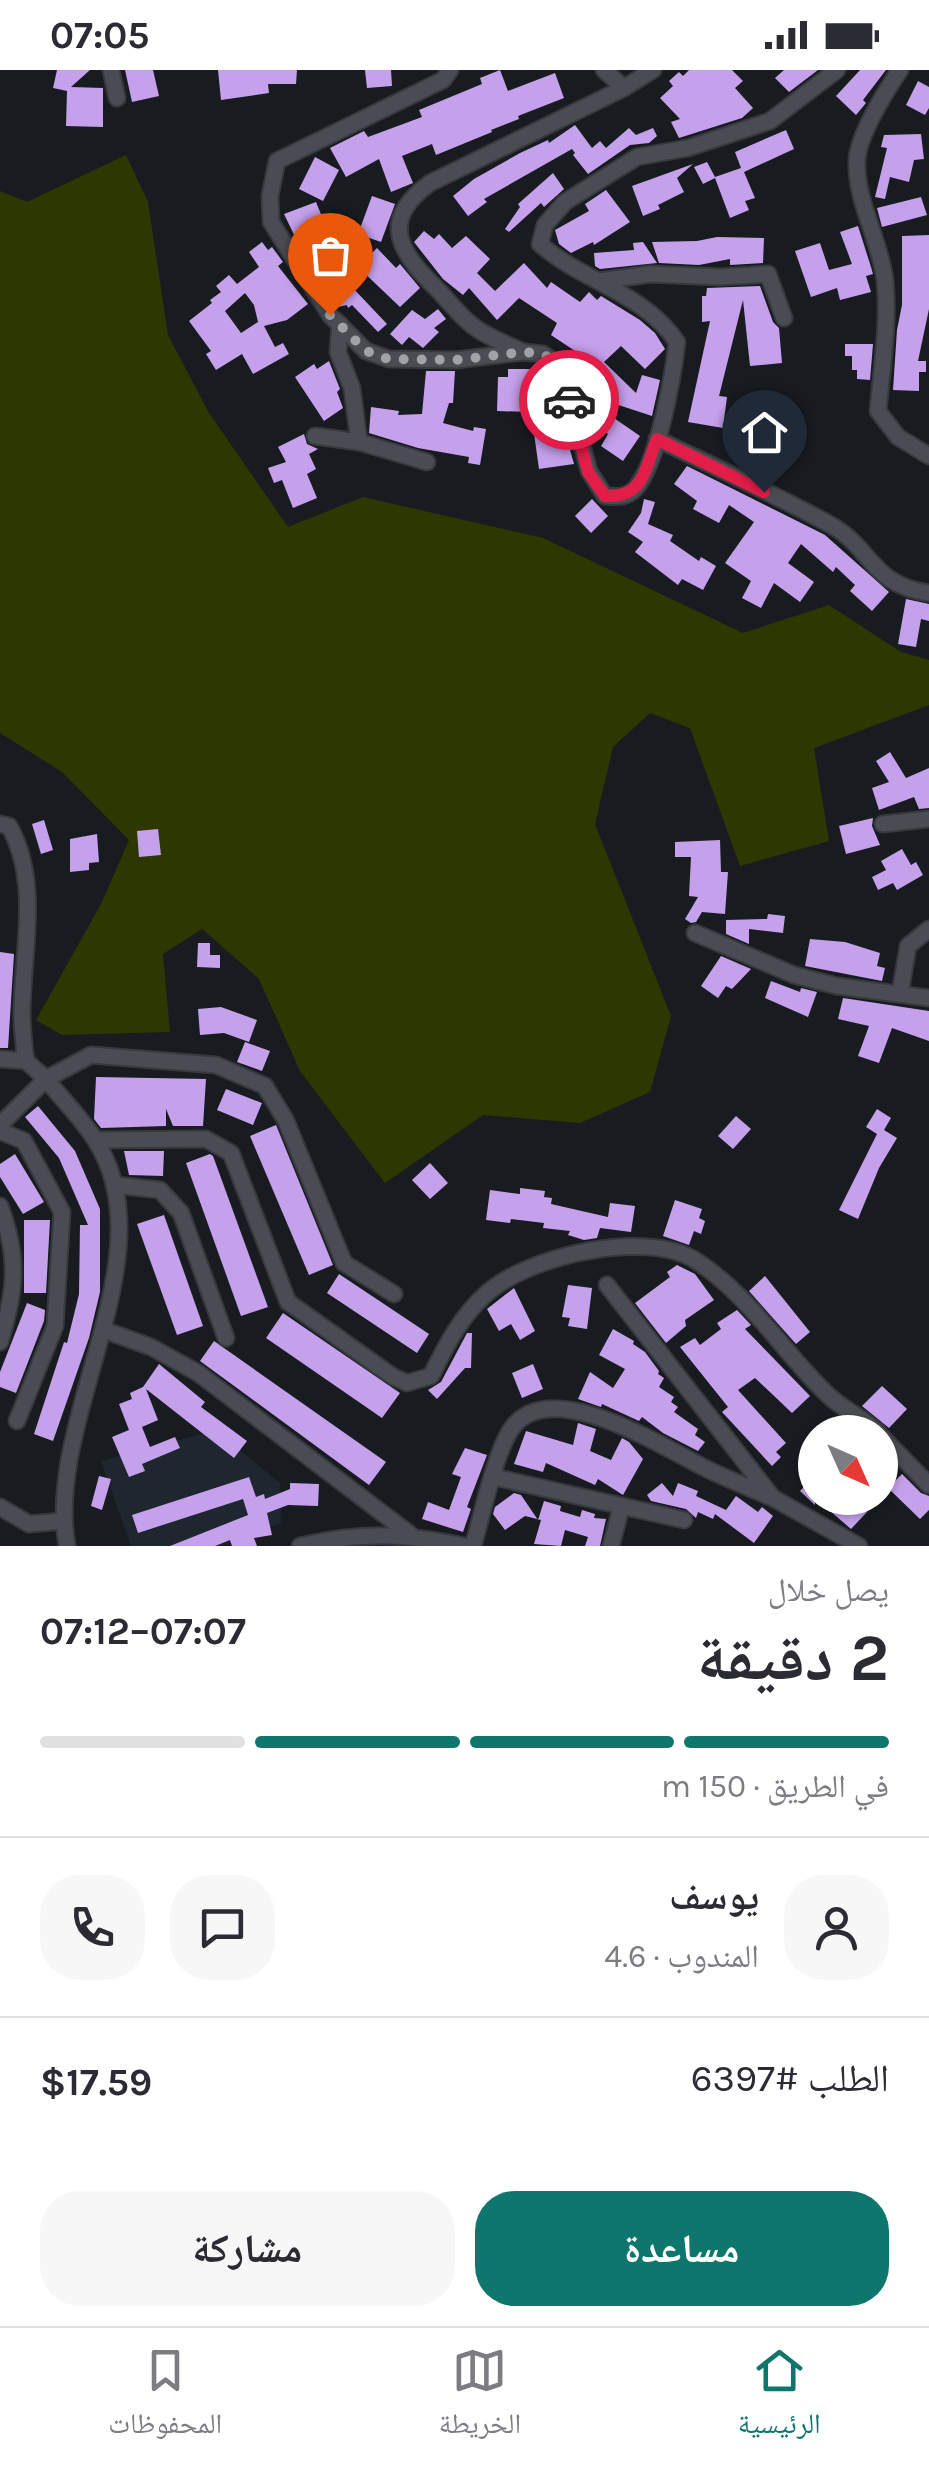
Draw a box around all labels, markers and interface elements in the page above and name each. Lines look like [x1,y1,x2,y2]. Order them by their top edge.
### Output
text: 07:05 [50,13,149,58]
pin [288,213,373,316]
icon: bag [303,228,358,283]
courier [519,350,619,450]
icon: car [542,373,597,428]
pin [722,390,807,493]
icon: home [737,405,792,460]
north arrow [798,1415,898,1515]
map controls [798,1415,898,1515]
text: يصل خلال [768,1572,889,1609]
text: 07:07–07:12 [40,1609,246,1654]
text: 2 دقيقة [697,1620,889,1696]
text: في الطريق · 150 m [661,1768,889,1805]
text: يوسف [669,1874,759,1919]
button: phone [40,1875,145,1980]
button: chat [170,1875,275,1980]
button: person [784,1875,889,1980]
text: المندوب · 4.6 [604,1938,759,1975]
text: الطلب #6397 [691,2056,889,2101]
text: $17.59 [40,2060,152,2105]
button: مشاركة [40,2191,455,2306]
button: مساعدة [475,2191,889,2306]
tab: المحفوظات [108,2343,222,2451]
tab: الخريطة [439,2343,521,2451]
tab: الرئيسية [738,2343,821,2451]

